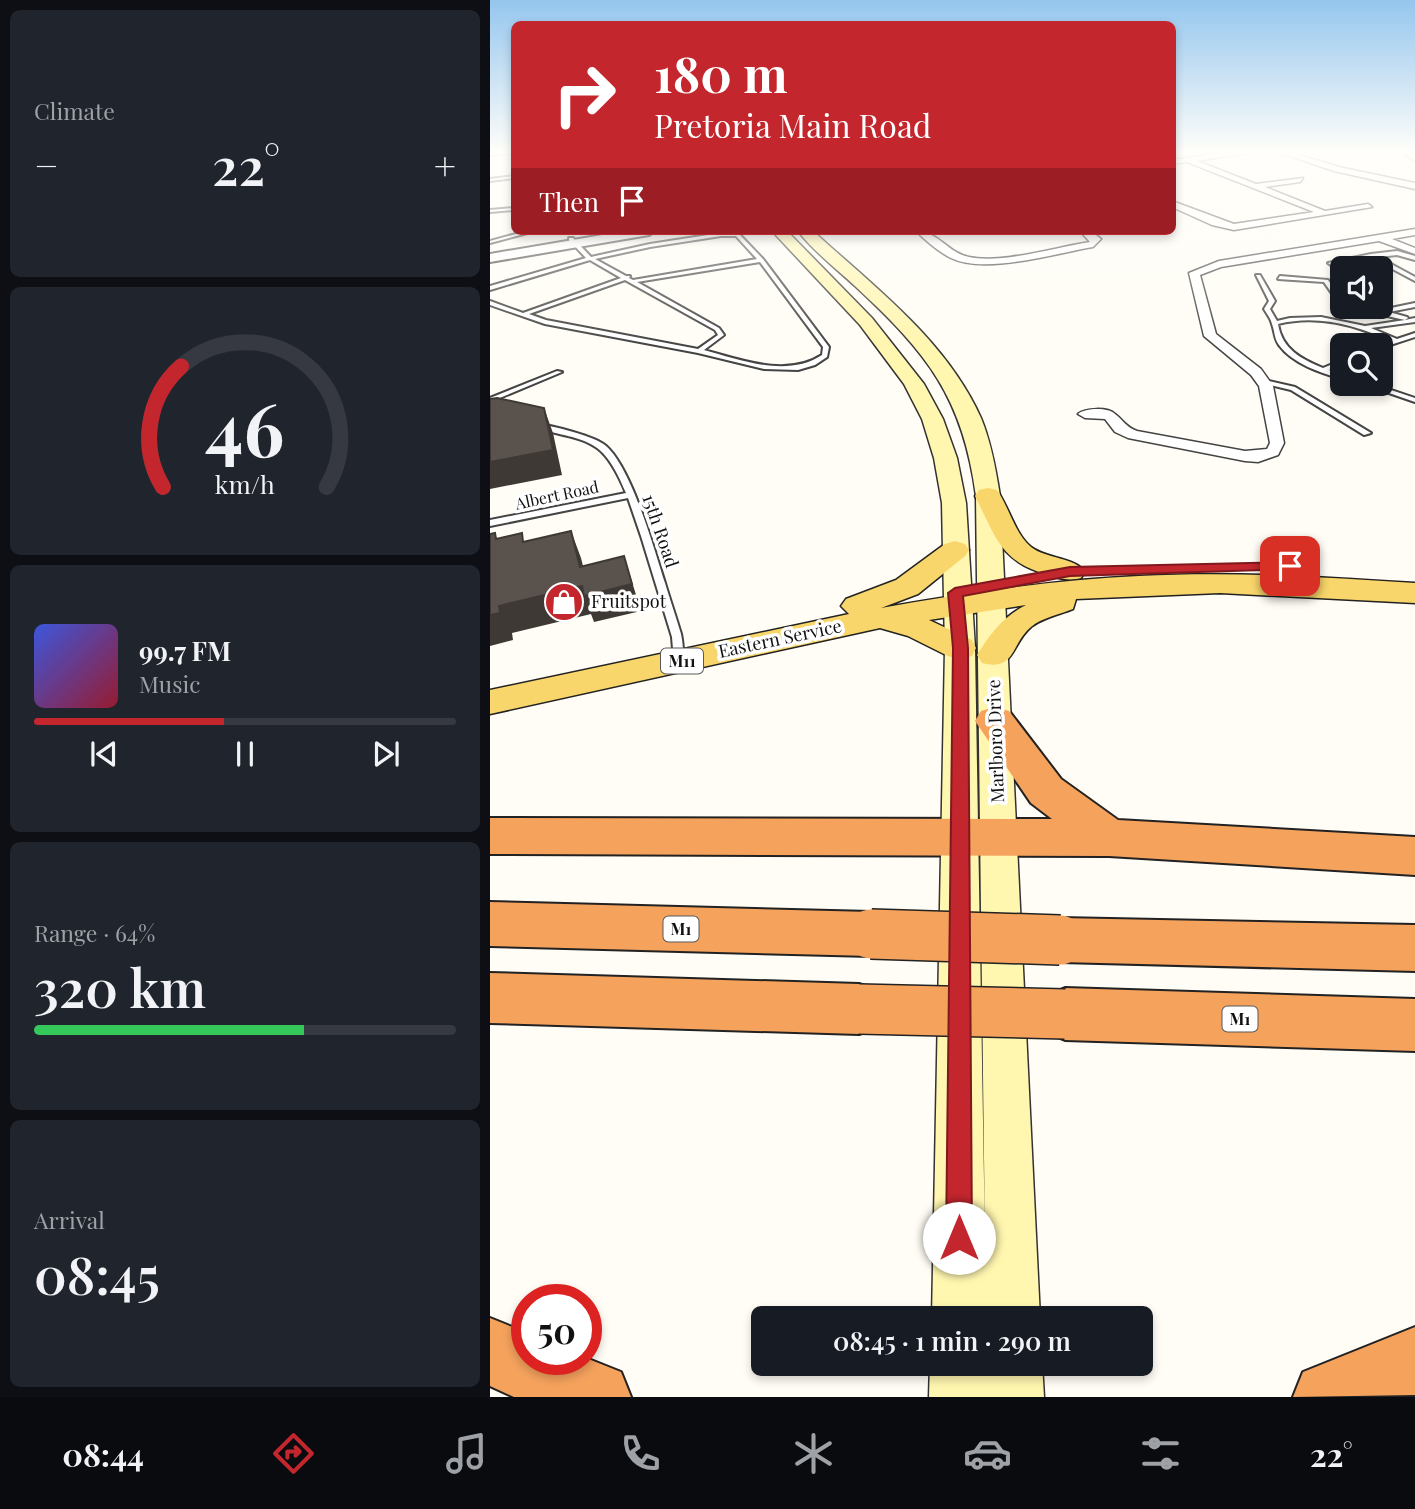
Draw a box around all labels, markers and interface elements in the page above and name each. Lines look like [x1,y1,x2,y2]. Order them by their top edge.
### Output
text: 180 m [654,40,788,105]
icon: right [539,49,630,140]
text: Climate [34,95,115,126]
text: Pretoria Main Road [654,103,931,146]
text: 22° [212,130,280,199]
text: − [34,139,59,190]
text: + [434,139,456,190]
icon: arrive [613,182,651,220]
text: Then [539,184,599,219]
map controls [1330,256,1393,396]
button: sound [1330,256,1393,319]
button: search [1330,333,1393,396]
text: 46 [205,379,285,476]
text: km/h [215,467,275,500]
street label: Albert Road [512,475,600,514]
street label: 15th Road [637,491,685,571]
pin [1260,536,1320,596]
icon: arrive [1271,547,1309,585]
shop icon: Fruitspot [543,581,585,623]
place label: Fruitspot [591,589,667,613]
street label: Eastern Service [716,613,844,663]
text: 99.7 FM [139,633,231,668]
road number: M11 [661,648,703,674]
text: Music [139,668,200,699]
street label: Marlboro Drive [981,679,1009,803]
icon: previous [85,735,123,773]
icon: pause [226,735,264,773]
icon: next [367,735,405,773]
text: Range · 64% [34,917,155,948]
road number: M1 [664,917,698,942]
text: 320 km [34,952,206,1021]
road number: M1 [1222,1007,1258,1032]
position arrow [922,1201,996,1275]
text: Arrival [34,1204,105,1235]
text: 08:45 [34,1239,160,1308]
speed limit sign: 50 [511,1284,602,1375]
text: 08:45 · 1 min · 290 m [833,1323,1071,1358]
icon: directions [269,1429,318,1478]
icon: music [442,1429,491,1478]
icon: phone [616,1429,665,1478]
icon: climate [789,1429,838,1478]
icon: car [963,1429,1012,1478]
icon: filters [1136,1429,1185,1478]
text: 08:44 [62,1432,144,1475]
text: 22° [1310,1432,1353,1475]

